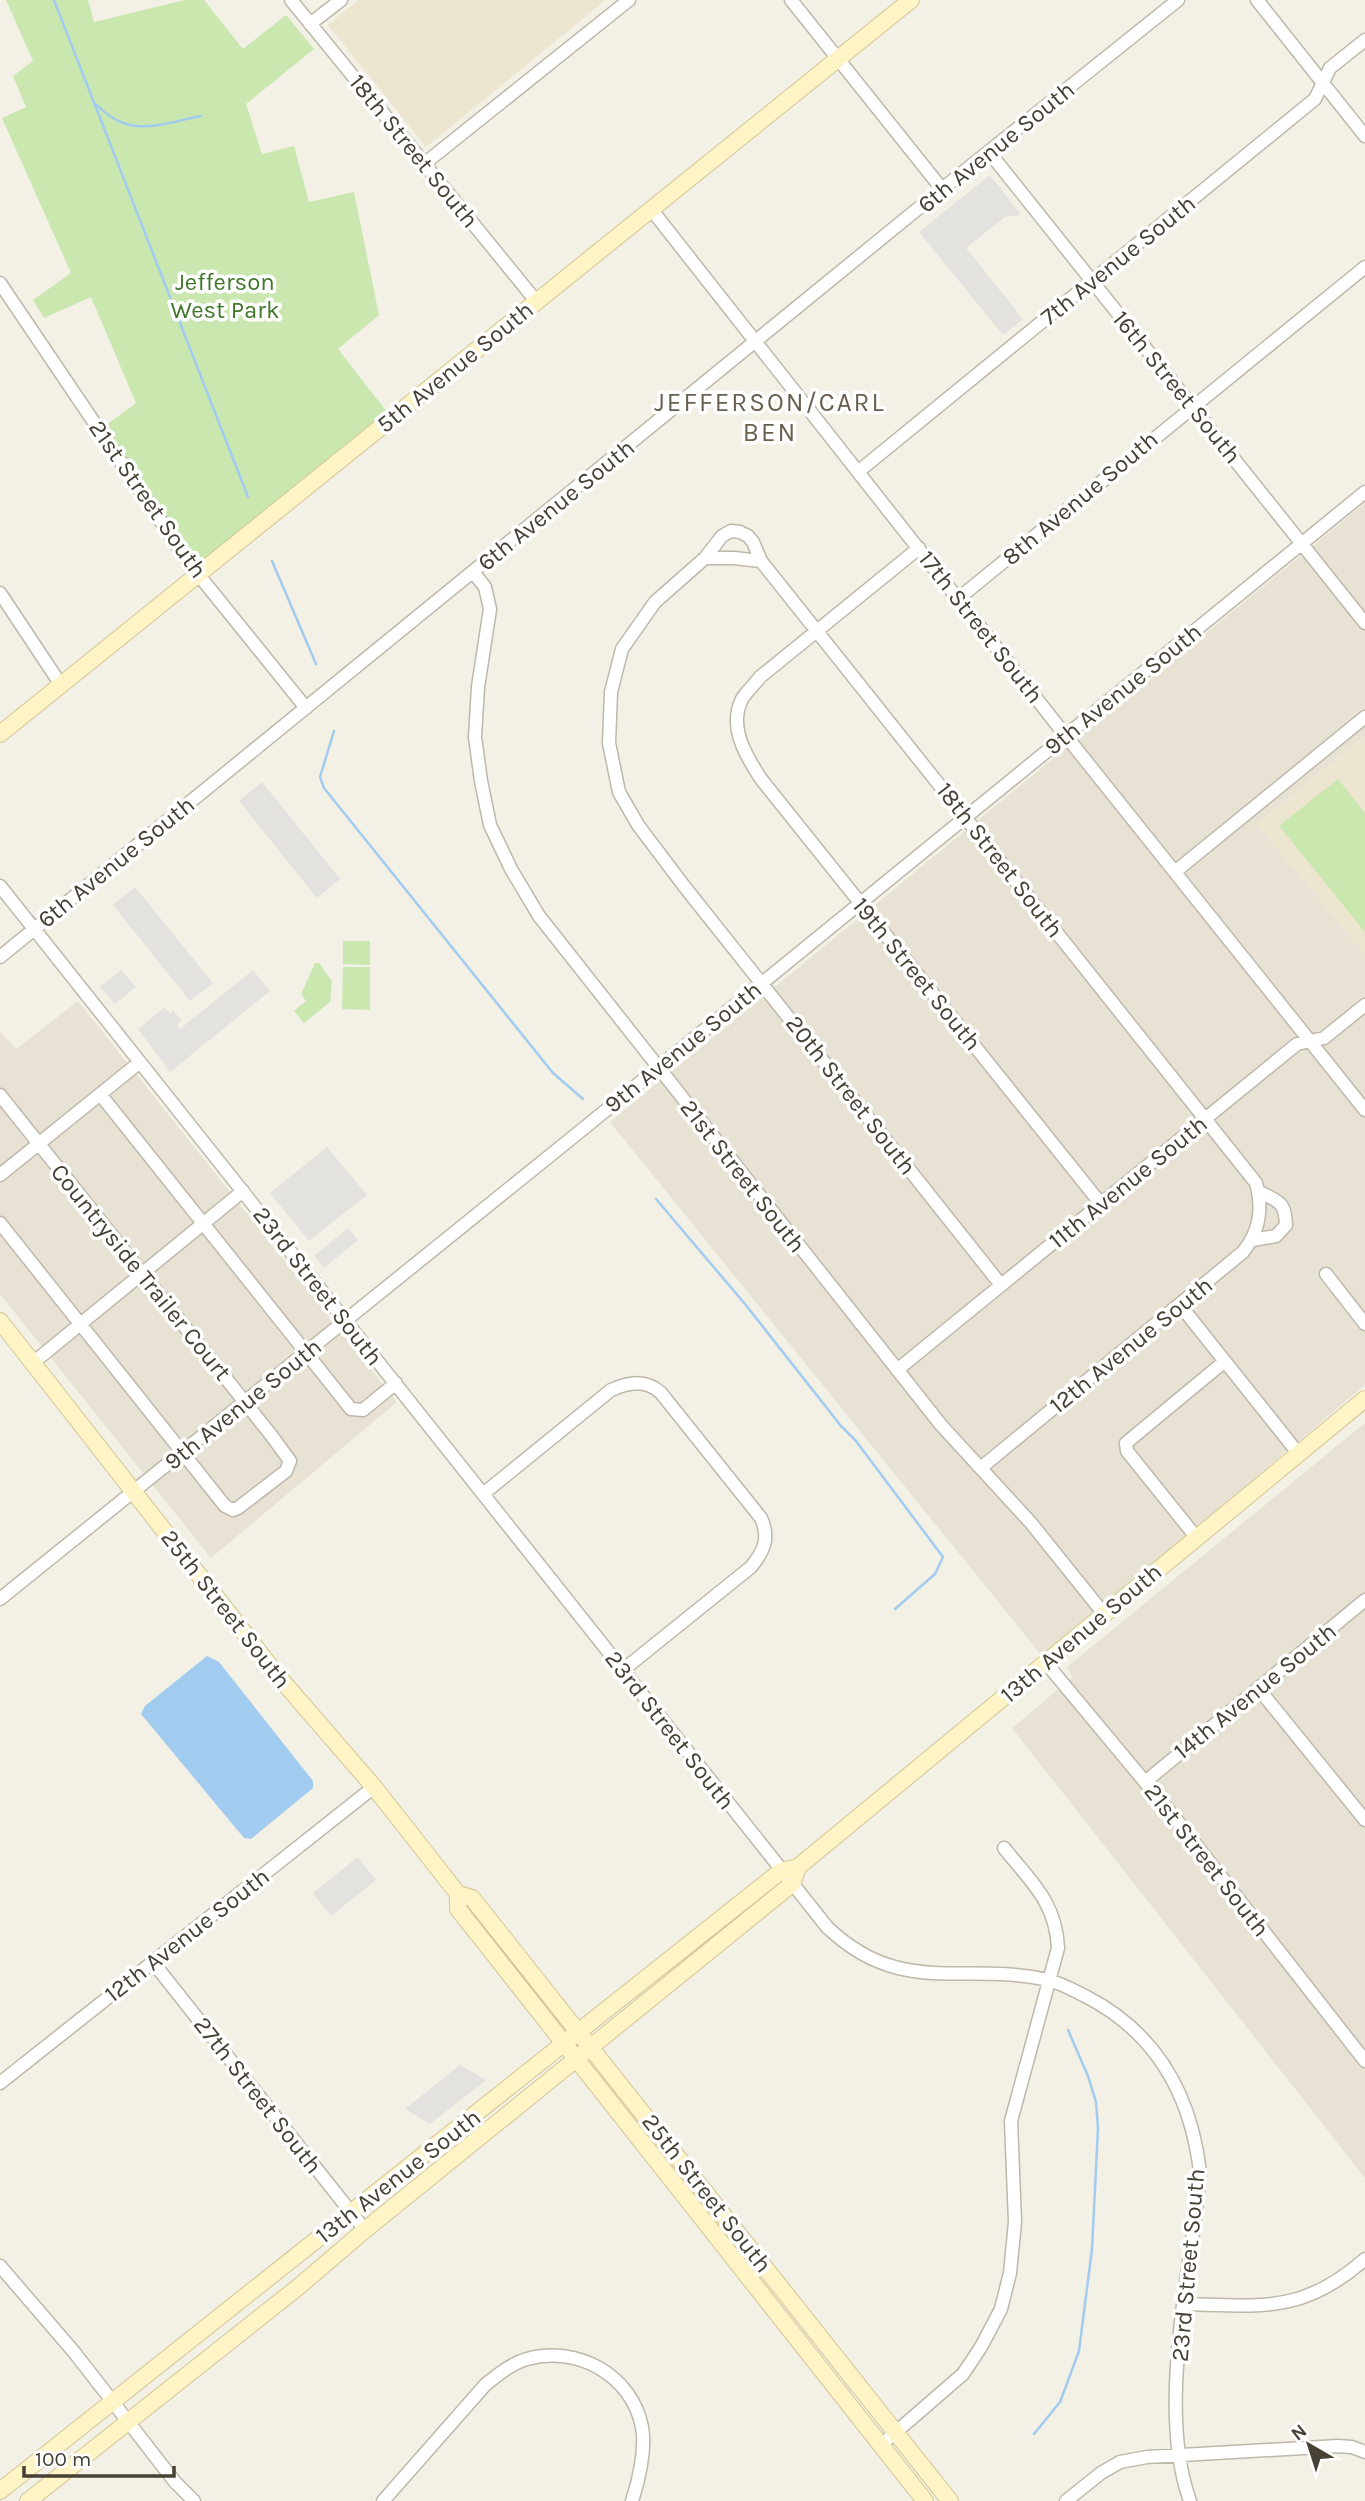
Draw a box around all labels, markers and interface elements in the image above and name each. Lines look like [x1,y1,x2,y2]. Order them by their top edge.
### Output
street label: 18th Street South [344,69,484,233]
street label: 6th Avenue South [912,75,1080,219]
street label: 7th Avenue South [1035,189,1201,331]
park label: Jefferson West Park [170,268,280,324]
street label: 5th Avenue South [371,295,539,439]
street label: 16th Street South [1107,305,1247,469]
district label: JEFFERSON/CARL BEN [654,387,886,448]
street label: 21st Street South [83,415,213,583]
street label: 8th Avenue South [997,425,1163,571]
street label: 6th Avenue South [472,433,640,577]
street label: 17th Street South [913,545,1049,709]
street label: 9th Avenue South [1039,617,1207,761]
street label: 18th Street South [931,777,1069,943]
street label: 6th Avenue South [32,790,200,934]
street label: 19th Street South [847,892,987,1056]
street label: 9th Avenue South [599,975,767,1119]
street label: 20th Street South [780,1010,922,1180]
street label: 21st Street South [675,1094,811,1258]
street label: 11th Avenue South [1043,1110,1213,1254]
street label: Countryside Trailer Court [45,1158,237,1386]
street label: 23rd Street South [247,1201,389,1371]
street label: 12th Avenue South [1044,1271,1218,1419]
street label: 9th Avenue South [159,1332,327,1476]
street label: 25th Street South [155,1524,297,1694]
street label: 13th Avenue South [995,1557,1167,1709]
street label: 14th Avenue South [1168,1617,1342,1765]
street label: 23rd Street South [599,1645,741,1815]
street label: 21st Street South [1139,1778,1275,1942]
street label: 12th Avenue South [99,1862,275,2008]
street label: 27th Street South [188,2011,328,2179]
street label: 13th Avenue South [310,2103,486,2249]
street label: 25th Street South [636,2108,778,2278]
street label: 23rd Street South [1166,2167,1210,2363]
north arrow [1274,2410,1344,2480]
text: N [1287,2420,1311,2445]
scale bar [24,2434,175,2478]
text: 100 m [35,2447,92,2471]

